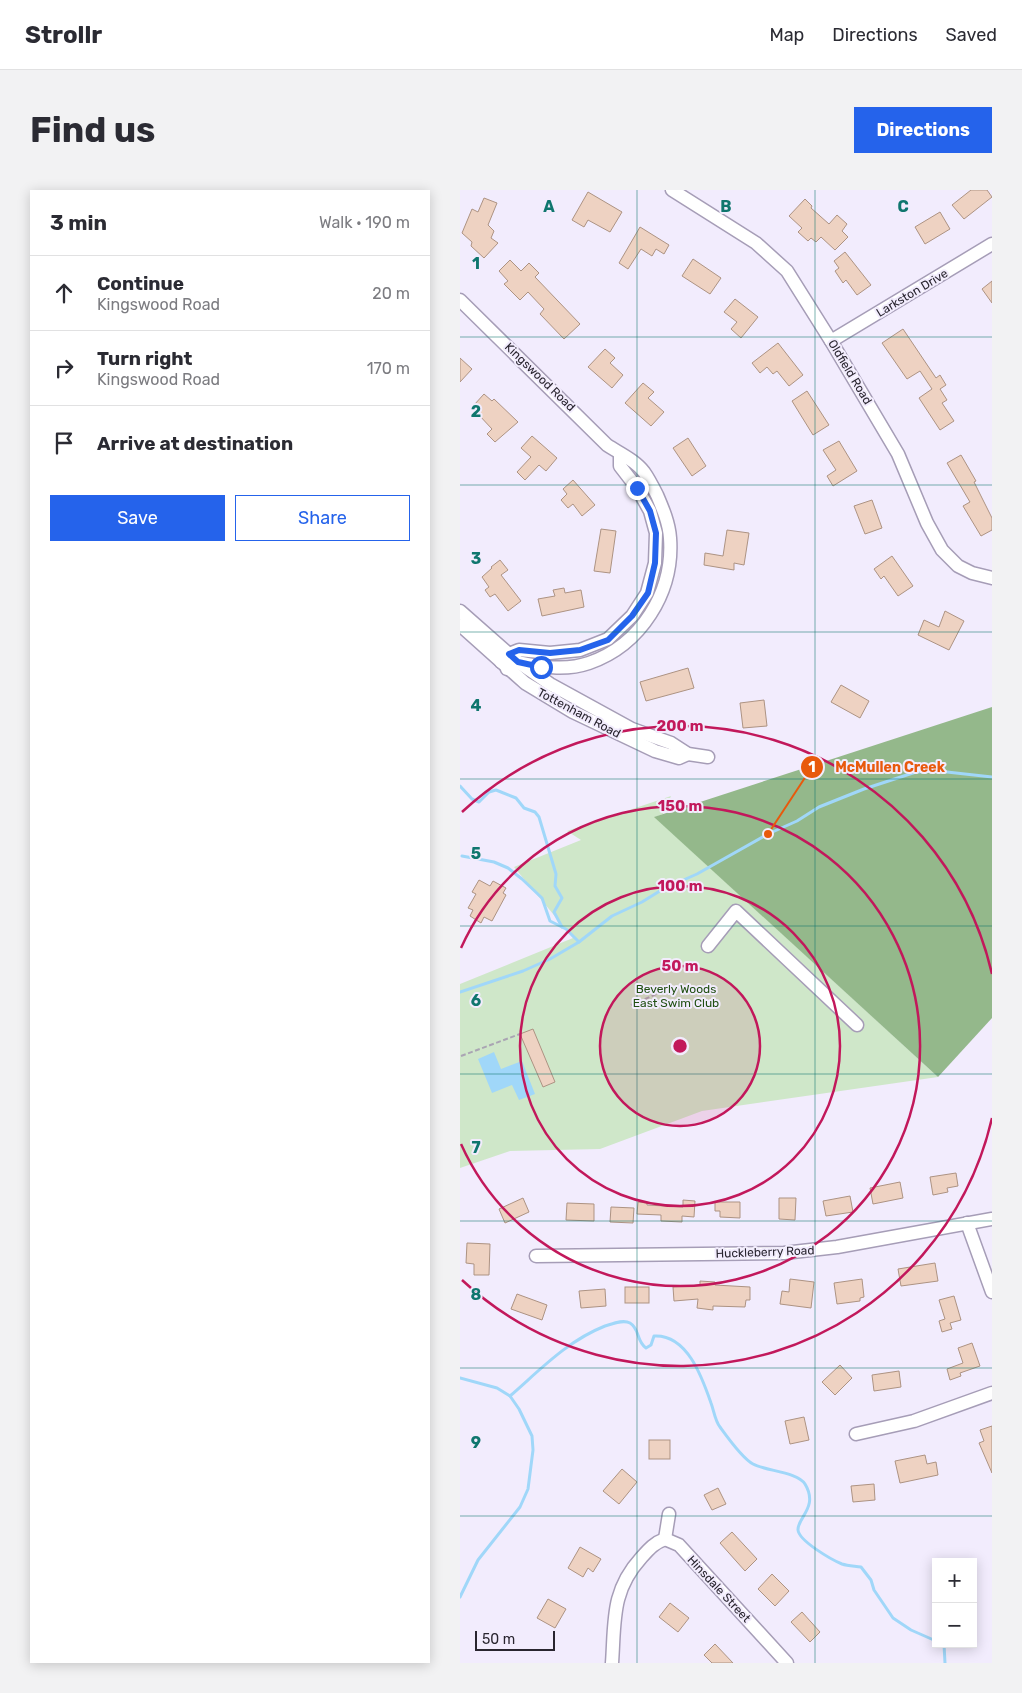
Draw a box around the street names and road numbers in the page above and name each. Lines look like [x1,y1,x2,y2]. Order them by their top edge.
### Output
street label: Larkston Drive [874,266,950,320]
street label: Oldfield Road [825,337,875,407]
street label: Kingswood Road [502,340,578,414]
street label: Tottenham Road [535,685,623,741]
street label: Huckleberry Road [715,1243,815,1261]
street label: Hinsdale Street [685,1553,754,1625]

